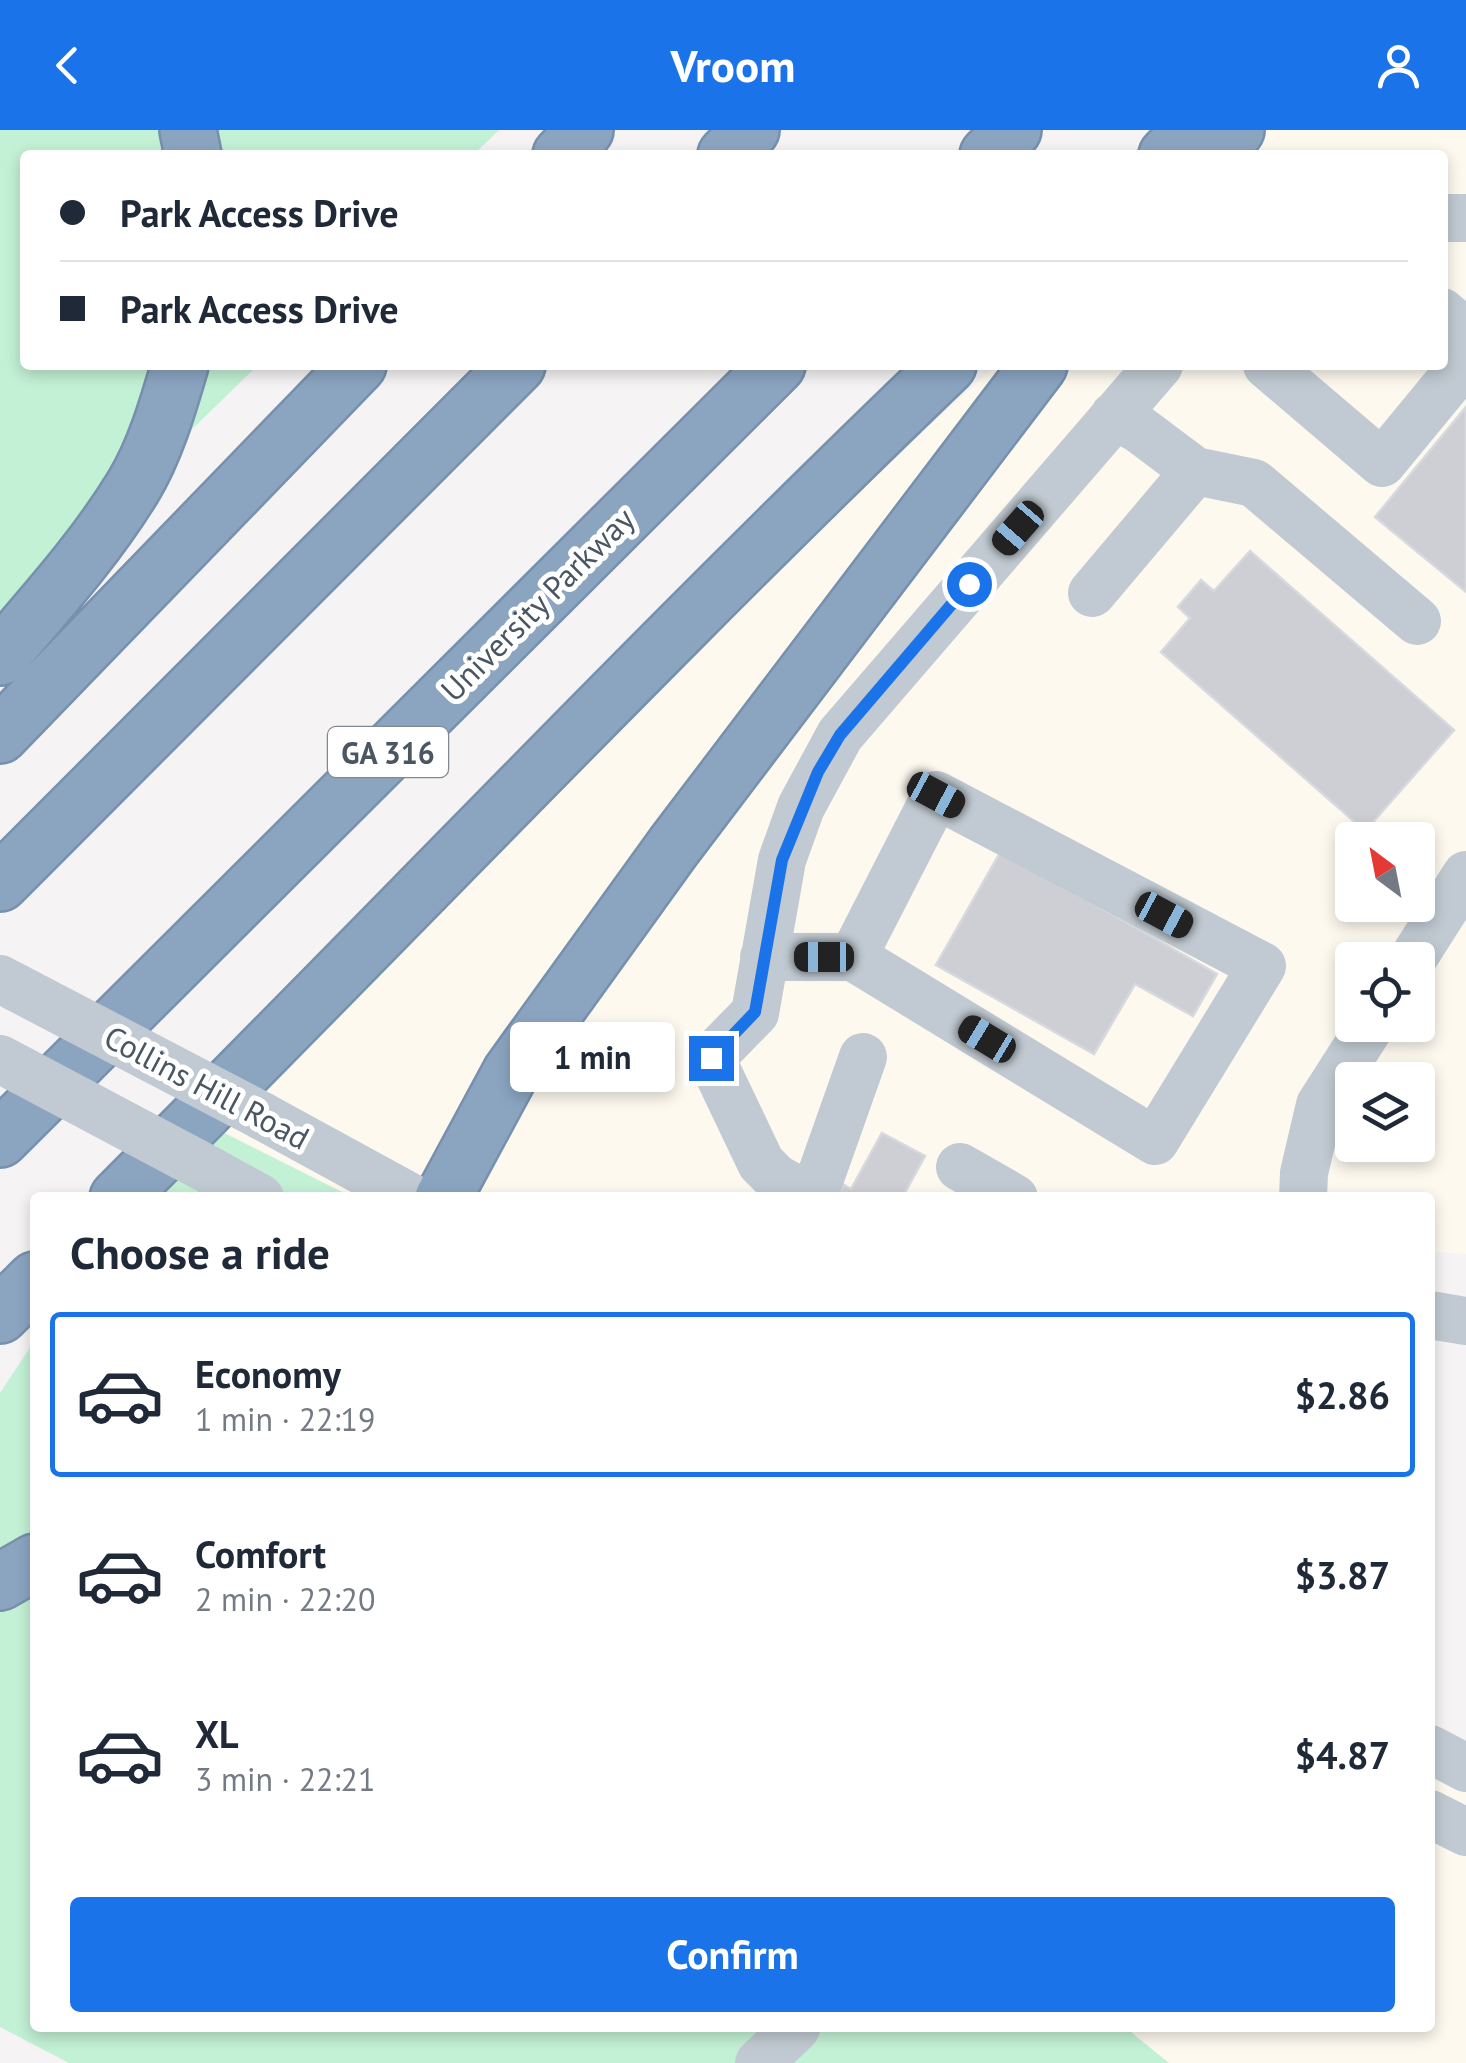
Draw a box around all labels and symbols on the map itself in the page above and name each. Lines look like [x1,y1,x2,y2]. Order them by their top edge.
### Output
car [987,496,1049,560]
street label: University Parkway [431,498,643,710]
route start [947,562,992,607]
road number: GA 316 [328,727,448,777]
car [902,768,970,822]
north arrow [1335,822,1435,922]
car [1130,888,1198,942]
car [794,942,854,972]
car [954,1011,1020,1067]
street label: Collins Hill Road [97,1015,317,1159]
callout: 1 min [511,1023,676,1093]
route end [689,1036,734,1081]

